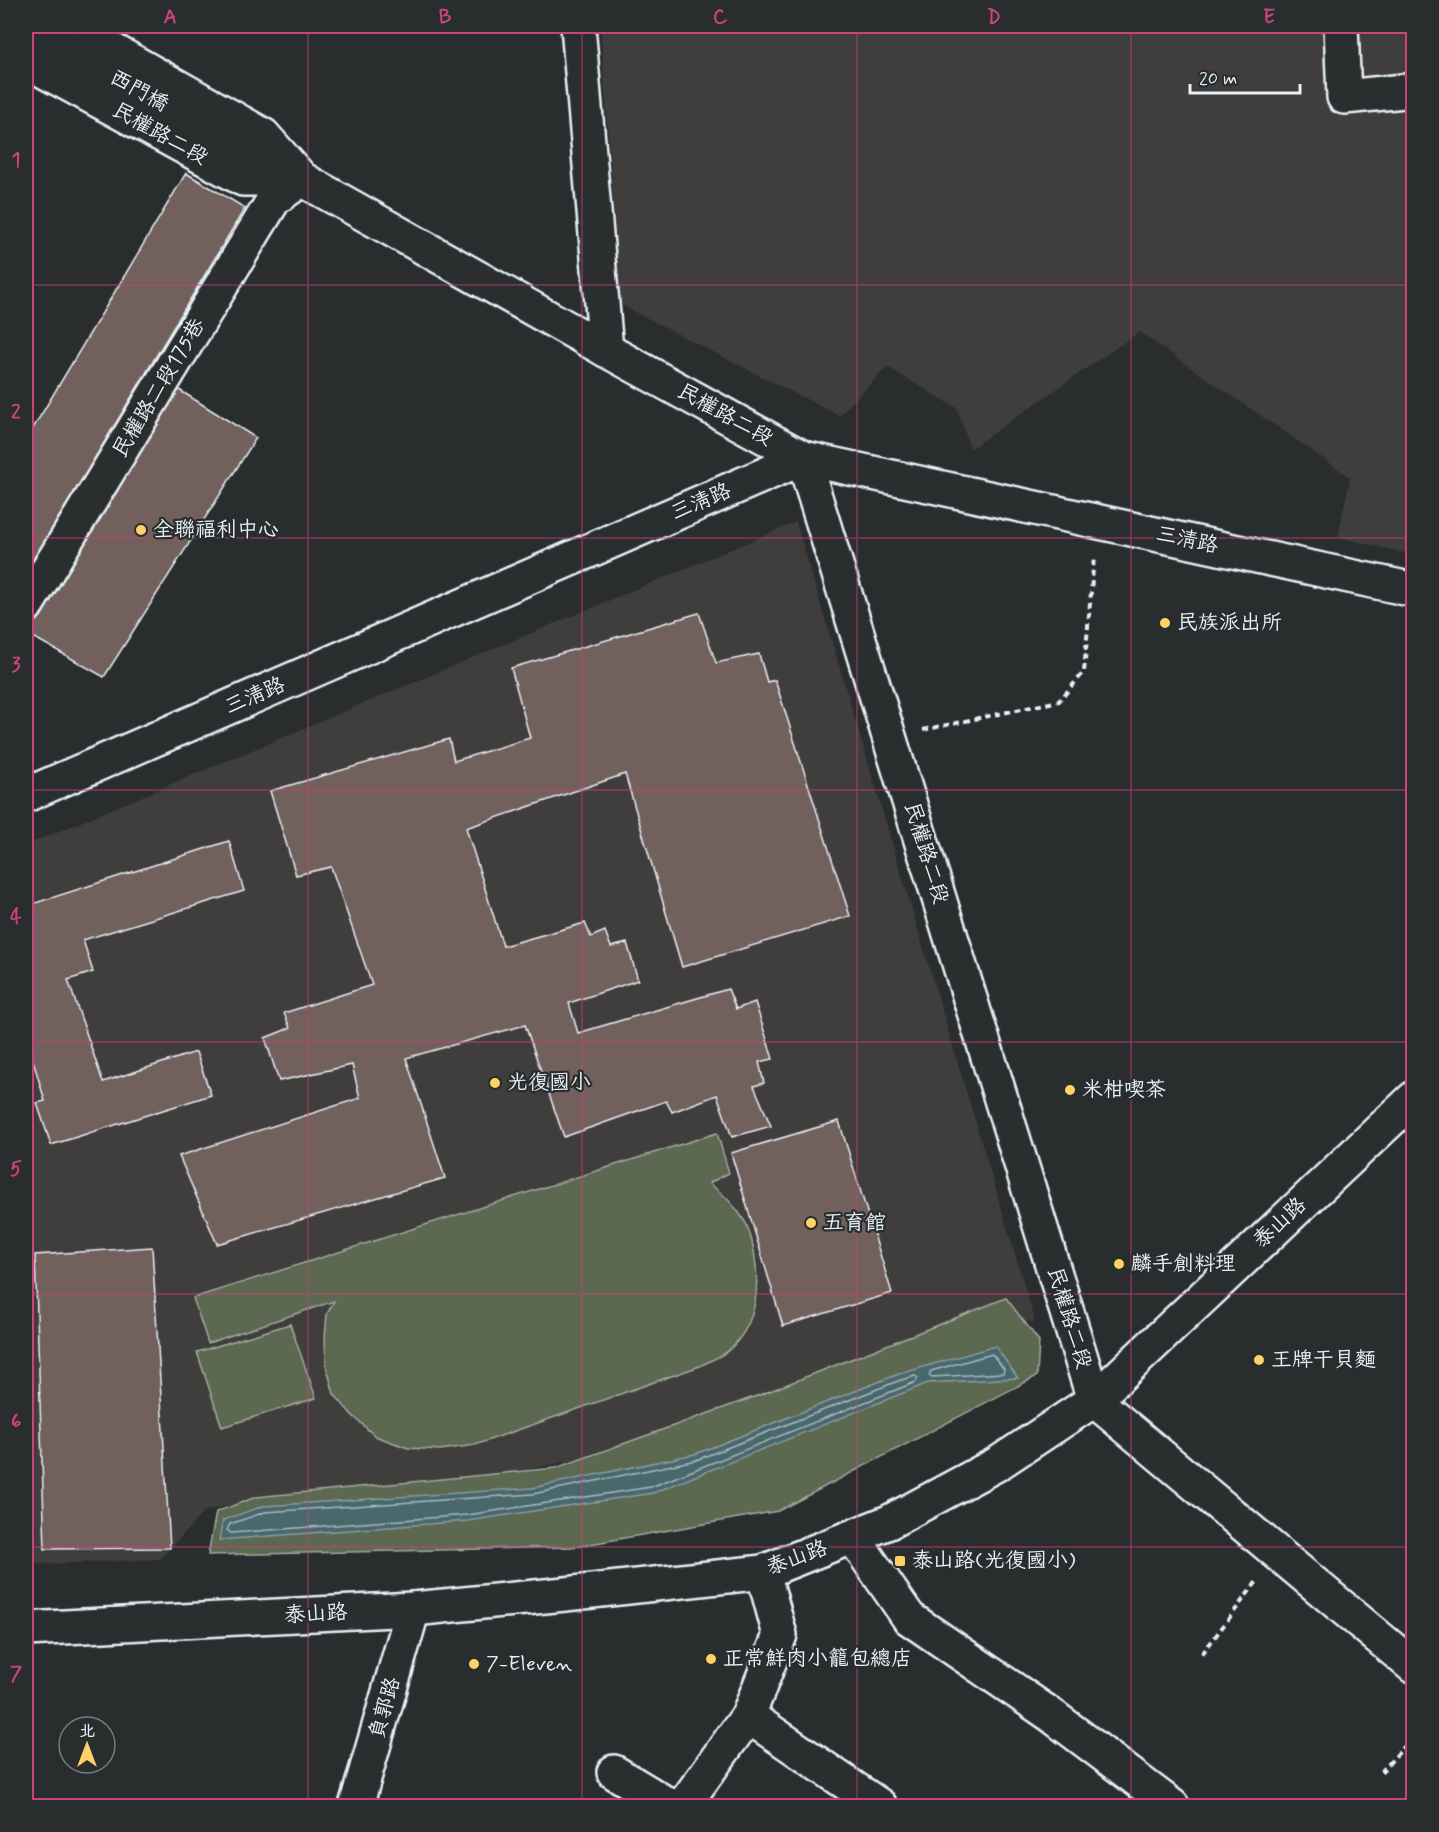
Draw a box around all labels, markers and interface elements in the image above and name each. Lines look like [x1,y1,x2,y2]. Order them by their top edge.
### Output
text: A [163,4,177,31]
text: B [439,4,452,31]
text: C [713,4,728,31]
text: D [987,4,1001,31]
text: E [1263,4,1275,31]
scale bar [1190,57,1300,95]
street label: 西門橋 [105,63,173,119]
text: 20 m [1199,67,1237,91]
street label: 民權路二段 [107,96,213,172]
text: 1 [12,147,20,174]
street label: 民權路二段175巷 [106,313,212,463]
street label: 民權路二段 [672,377,778,453]
text: 2 [11,399,21,426]
street label: 三清路 [667,477,735,527]
place label: 全聯福利中心 [153,516,279,544]
street label: 三清路 [1153,520,1221,560]
marker: 全聯福利中心 [134,523,148,537]
place label: 民族派出所 [1177,609,1282,637]
marker: 民族派出所 [1158,616,1172,630]
text: 3 [11,652,21,679]
street label: 三清路 [221,671,289,721]
street label: 民權路二段 [897,799,955,907]
text: 4 [10,904,22,931]
place label: 光復國小 [507,1069,591,1097]
marker: 光復國小 [488,1076,502,1090]
place label: 米柑喫茶 [1082,1076,1166,1104]
marker: 米柑喫茶 [1063,1083,1077,1097]
text: 5 [10,1156,22,1183]
street label: 泰山路 [1247,1191,1313,1255]
place label: 五育館 [823,1209,886,1237]
marker: 五育館 [804,1216,818,1230]
place label: 麟手創料理 [1131,1250,1236,1278]
marker: 麟手創料理 [1112,1257,1126,1271]
street label: 民權路二段 [1040,1264,1098,1372]
place label: 王牌干貝麵 [1271,1346,1376,1374]
marker: 王牌干貝麵 [1252,1353,1266,1367]
text: 6 [11,1408,21,1435]
street label: 泰山路 [763,1534,831,1582]
place label: 泰山路(光復國小) [912,1547,1076,1575]
marker: 泰山路(光復國小) [893,1554,907,1568]
street label: 泰山路 [284,1598,348,1630]
place label: 正常鮮肉小籠包總店 [723,1645,912,1673]
place label: 7-Eleven [486,1650,573,1678]
marker: 正常鮮肉小籠包總店 [704,1652,718,1666]
marker: 7-Eleven [467,1657,481,1671]
text: 7 [10,1661,22,1688]
street label: 負郭路 [363,1674,407,1742]
north arrow [57,1715,117,1775]
text: 北 [79,1721,95,1742]

